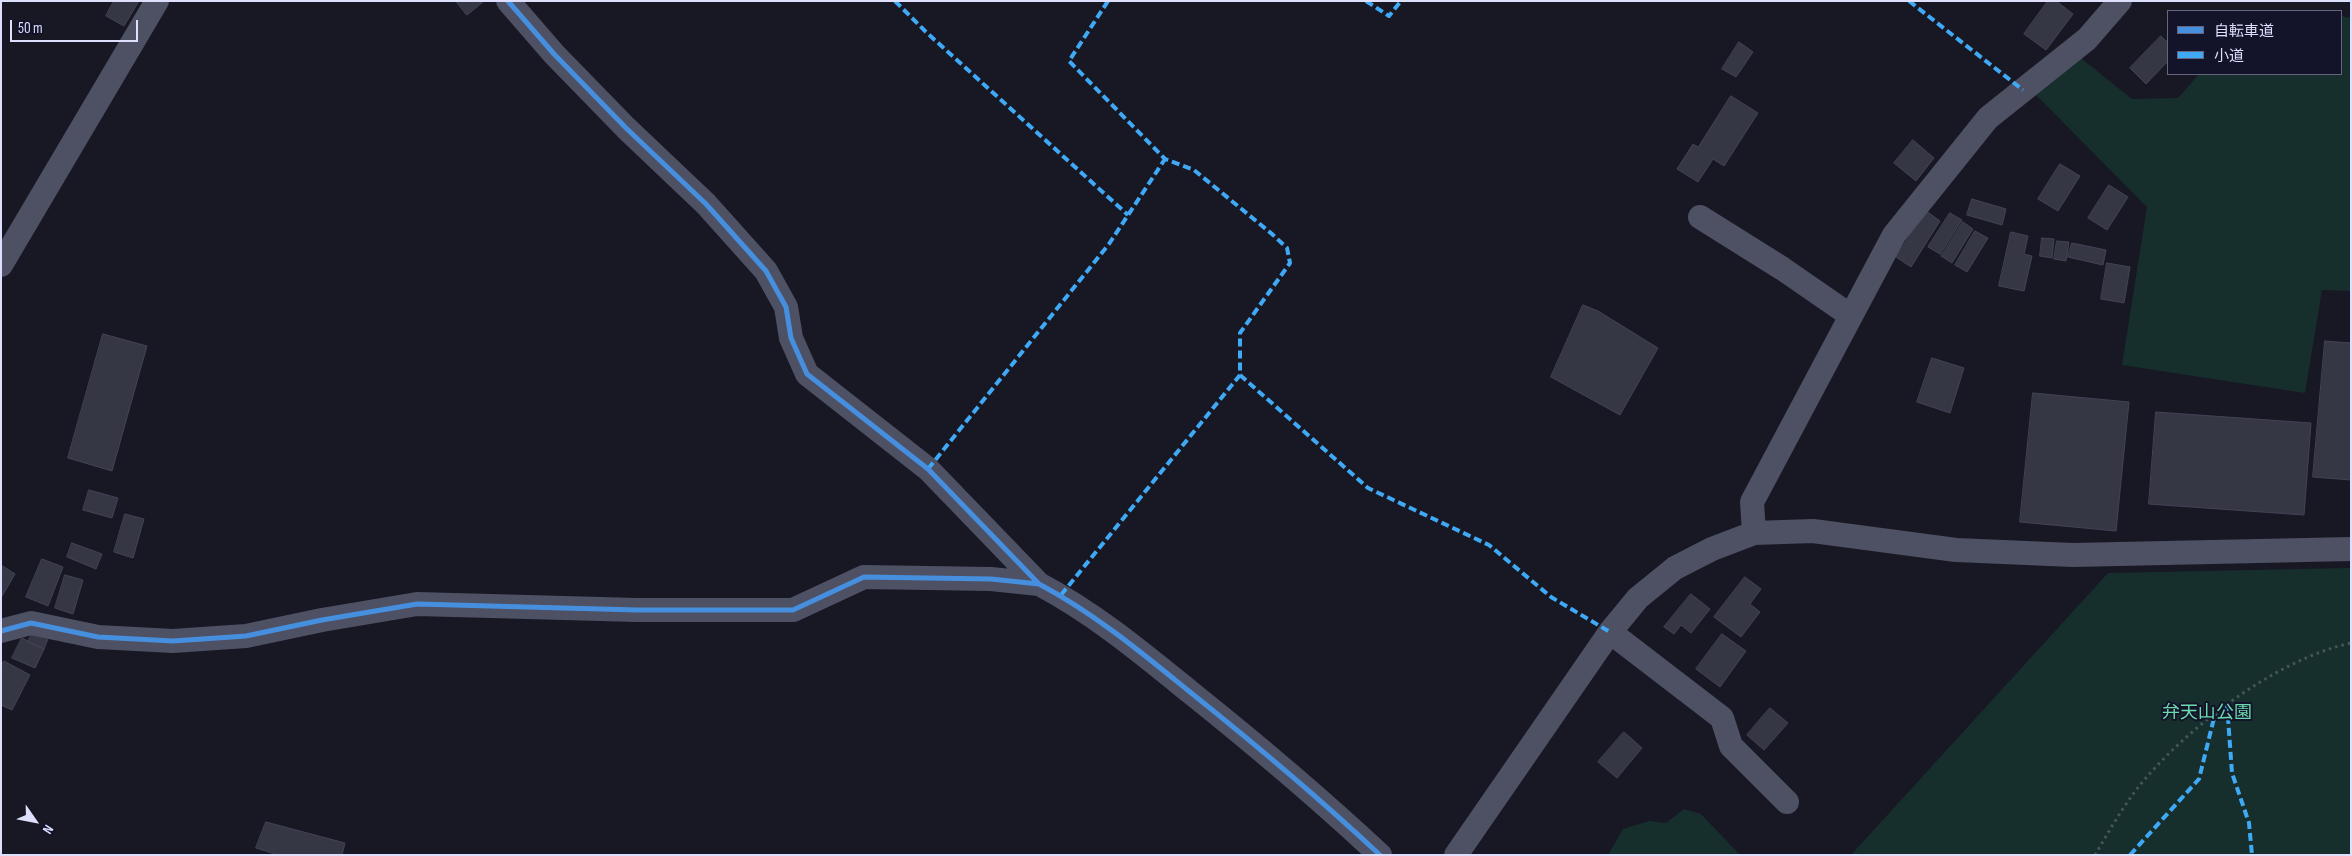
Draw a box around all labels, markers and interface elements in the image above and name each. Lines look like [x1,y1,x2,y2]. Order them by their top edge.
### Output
scale bar [12,10,140,42]
legend [2167,10,2342,75]
text: 50 m [18,19,43,38]
text: 自転車道 [2214,22,2274,41]
text: 小道 [2214,47,2244,66]
park label: 弁天山公園 [2162,702,2252,724]
north arrow [10,796,60,846]
text: N [39,822,57,837]

